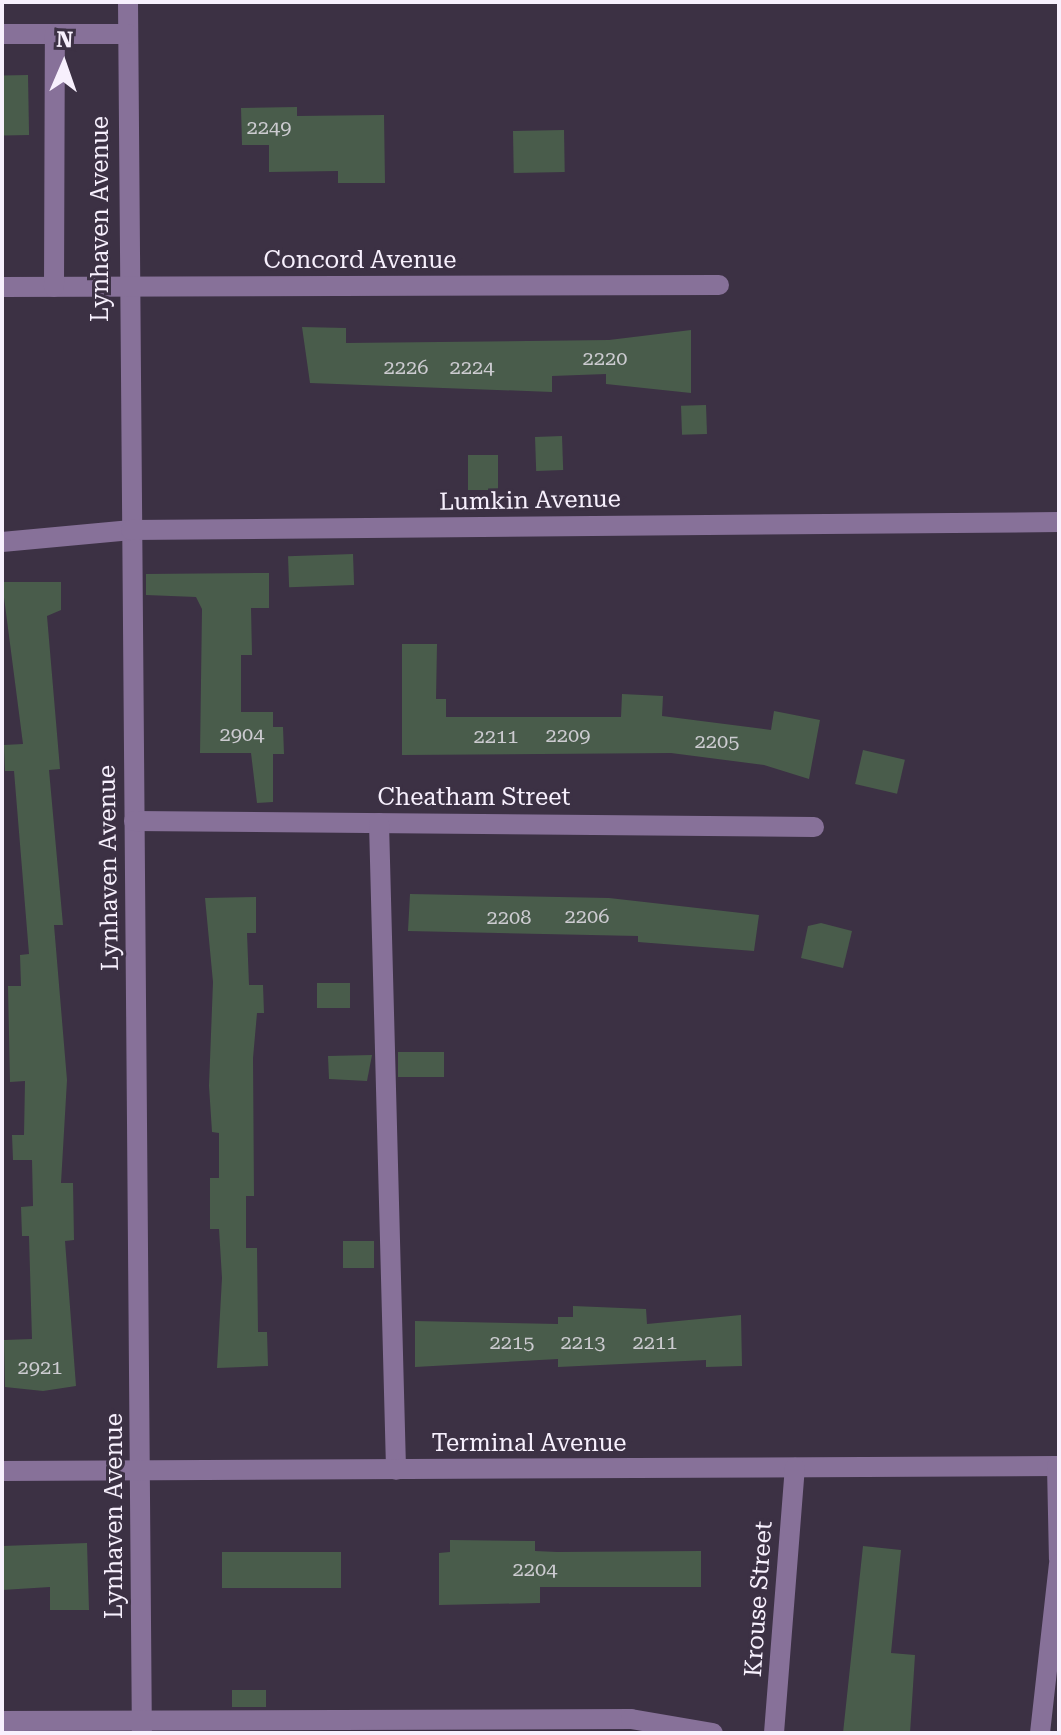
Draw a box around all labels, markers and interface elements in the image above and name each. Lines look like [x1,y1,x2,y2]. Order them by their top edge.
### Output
north arrow [24,24,104,104]
text: N [56,27,74,52]
house number: 2249 [247,115,291,139]
street label: Lynhaven Avenue [87,116,115,322]
street label: Concord Avenue [264,247,456,275]
house number: 2220 [583,346,627,370]
house number: 2226 [384,355,428,379]
house number: 2224 [450,355,494,379]
street label: Lumkin Avenue [439,485,621,517]
house number: 2904 [220,722,264,746]
house number: 2209 [546,723,590,747]
house number: 2211 [474,724,518,748]
house number: 2205 [695,729,739,753]
street label: Lynhaven Avenue [93,765,125,971]
street label: Cheatham Street [378,784,570,812]
house number: 2206 [565,904,609,928]
house number: 2208 [487,905,531,929]
house number: 2215 [490,1330,534,1354]
house number: 2213 [561,1330,605,1354]
house number: 2211 [633,1330,677,1354]
house number: 2921 [18,1355,62,1379]
street label: Lynhaven Avenue [101,1413,129,1619]
street label: Terminal Avenue [431,1430,627,1458]
street label: Krouse Street [739,1520,779,1678]
house number: 2204 [513,1557,557,1581]

